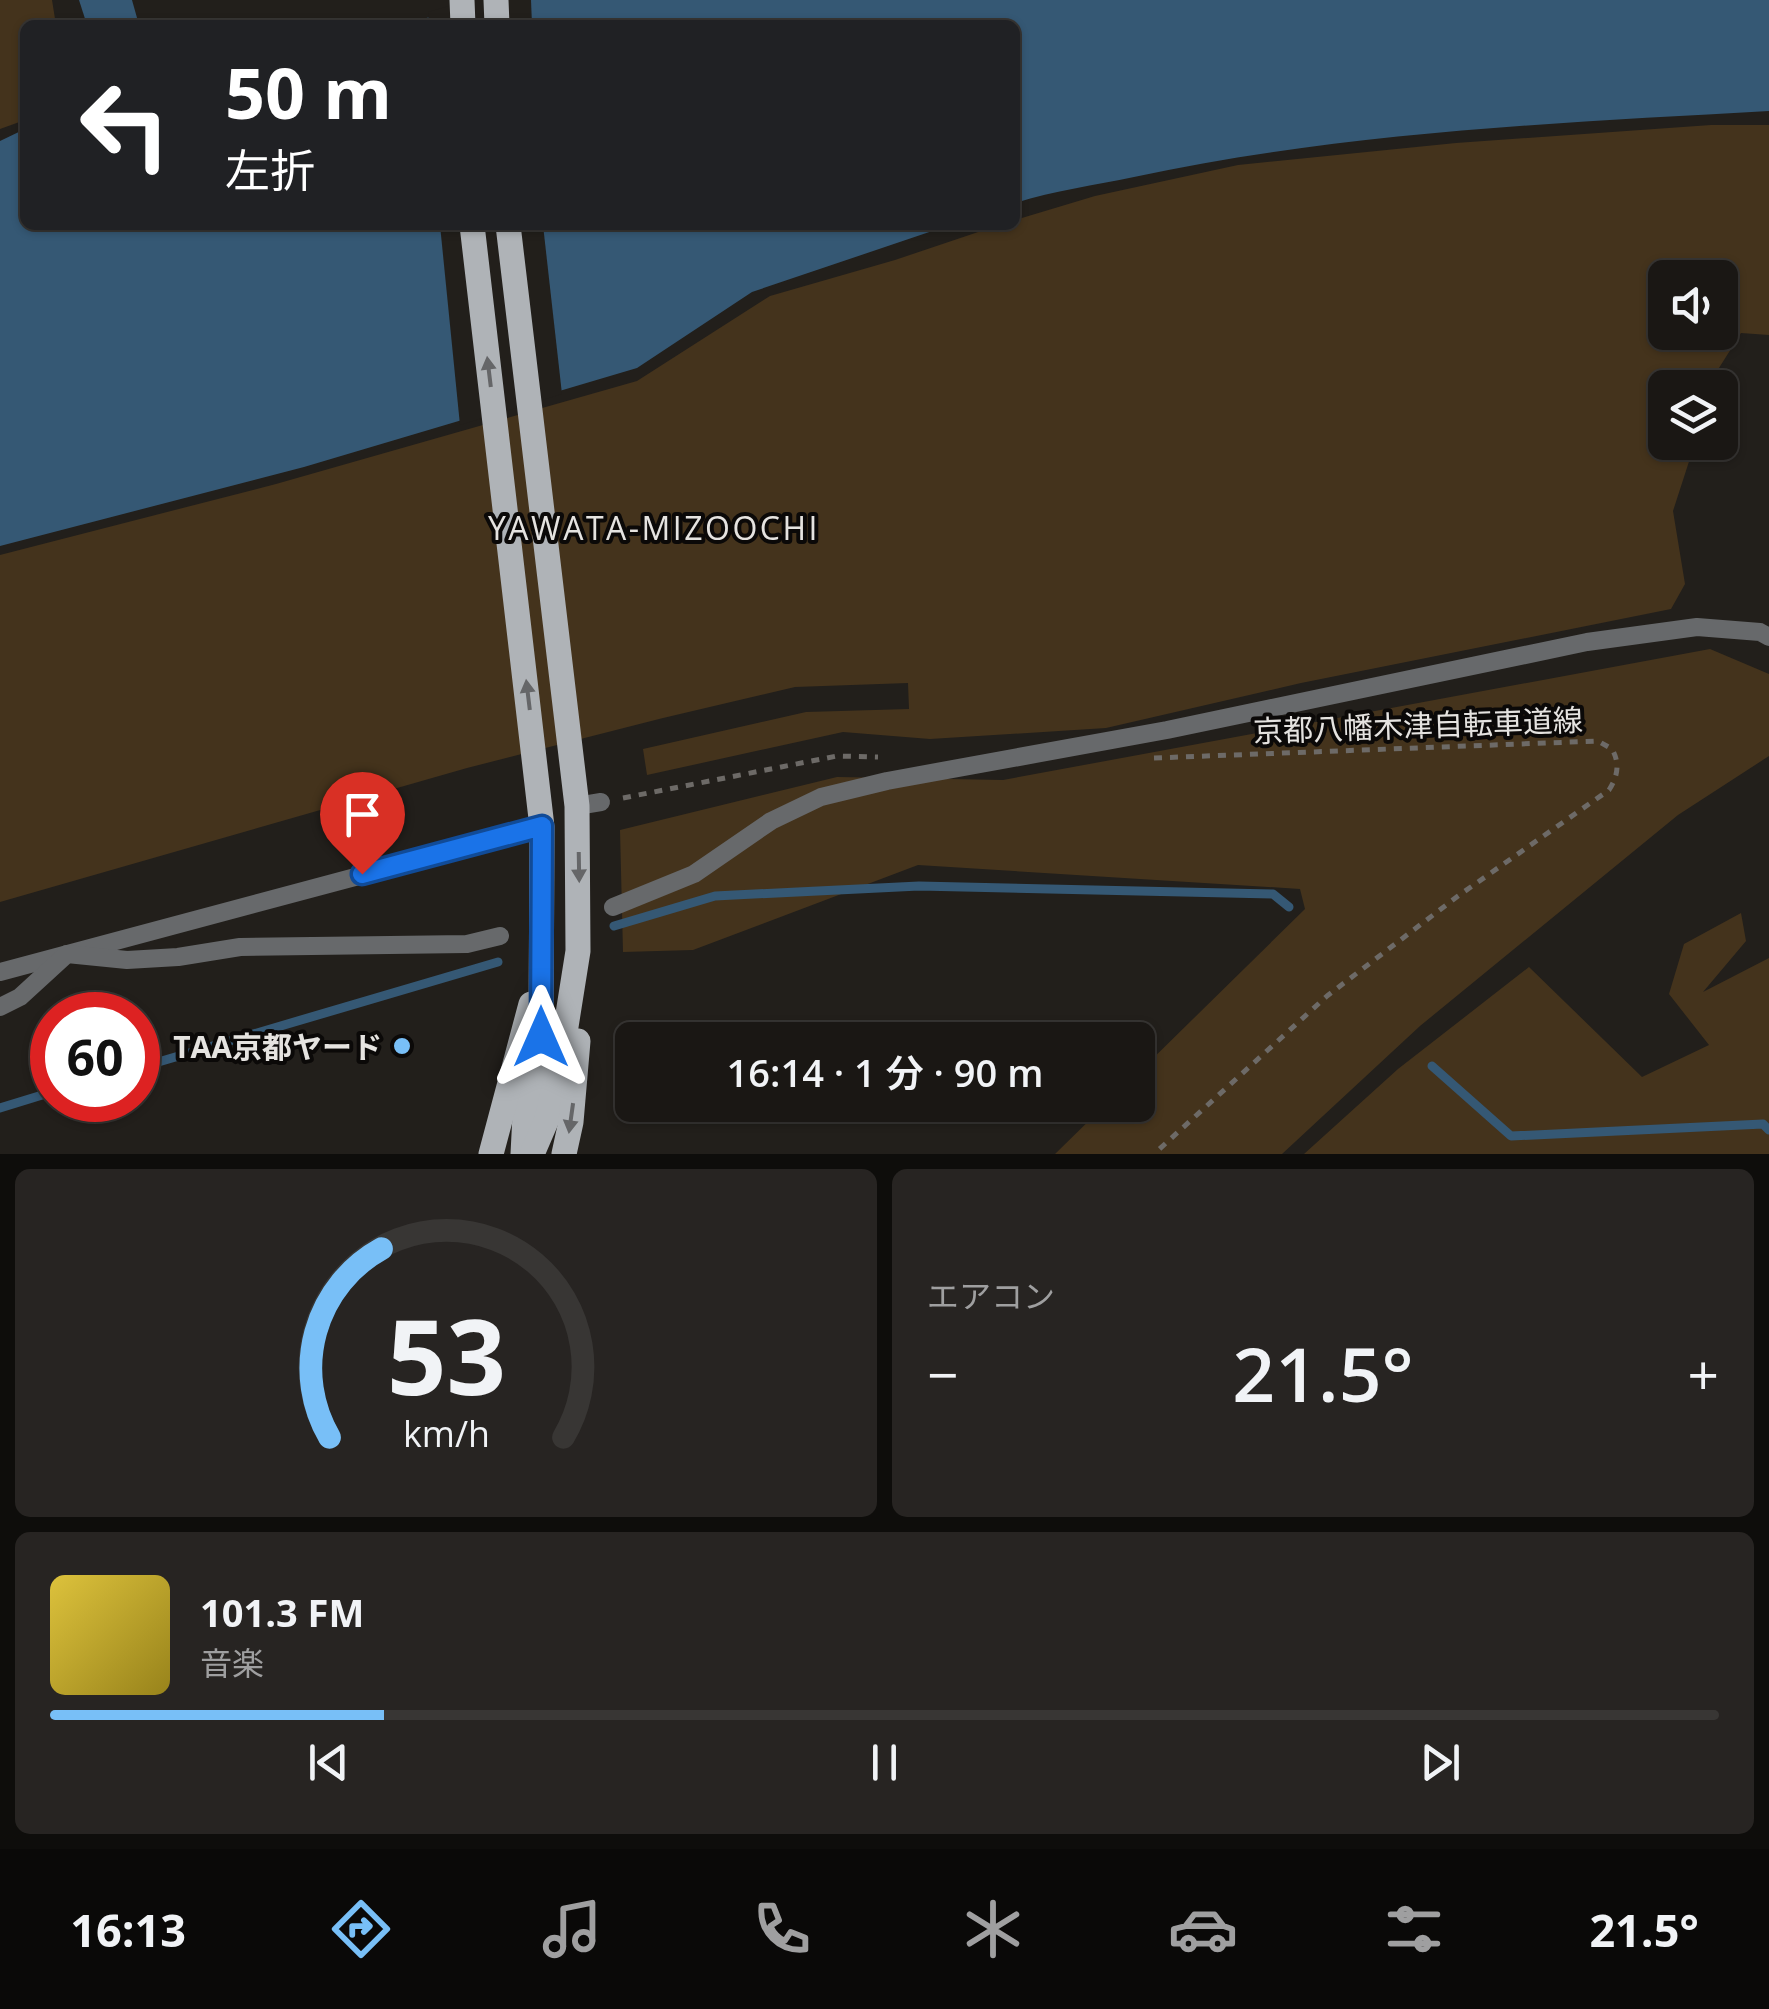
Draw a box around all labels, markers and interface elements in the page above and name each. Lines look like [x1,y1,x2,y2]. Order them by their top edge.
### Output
text: 50 m [225,44,392,140]
icon: left [60,60,190,190]
text: 左折 [225,139,315,200]
map controls [1648,260,1738,460]
button: sound [1648,260,1738,350]
one-way arrow [481,356,497,387]
button: layers [1648,370,1738,460]
district label: YAWATA-MIZOOCHI [488,506,820,549]
one-way arrow [520,678,536,710]
street label: 京都八幡木津自転車道線 [1252,699,1584,751]
pin [320,772,405,875]
icon: arrive [335,787,390,842]
one-way arrow [571,852,587,884]
position arrow [489,985,593,1089]
speed limit sign: 60 [30,992,160,1122]
place label: TAA京都ヤード [173,1026,382,1067]
marker: TAA京都ヤード [391,1035,413,1057]
text: 16:14 · 1 分 · 90 m [727,1046,1043,1098]
one-way arrow [562,1102,578,1134]
text: エアコン [927,1274,1055,1317]
text: 53 [387,1284,505,1425]
text: 21.5° [1232,1322,1414,1424]
text: − [927,1336,958,1411]
text: + [1688,1336,1719,1411]
text: km/h [403,1409,489,1457]
text: 101.3 FM [200,1586,364,1638]
text: 音楽 [200,1641,264,1684]
icon: previous [301,1735,356,1790]
icon: pause [857,1735,912,1790]
icon: next [1413,1735,1468,1790]
icon: directions [326,1894,396,1964]
icon: music [537,1894,607,1964]
icon: phone [747,1894,817,1964]
icon: climate [958,1894,1028,1964]
icon: car [1168,1894,1238,1964]
icon: filters [1379,1894,1449,1964]
text: 16:13 [70,1899,186,1960]
text: 21.5° [1589,1899,1699,1960]

